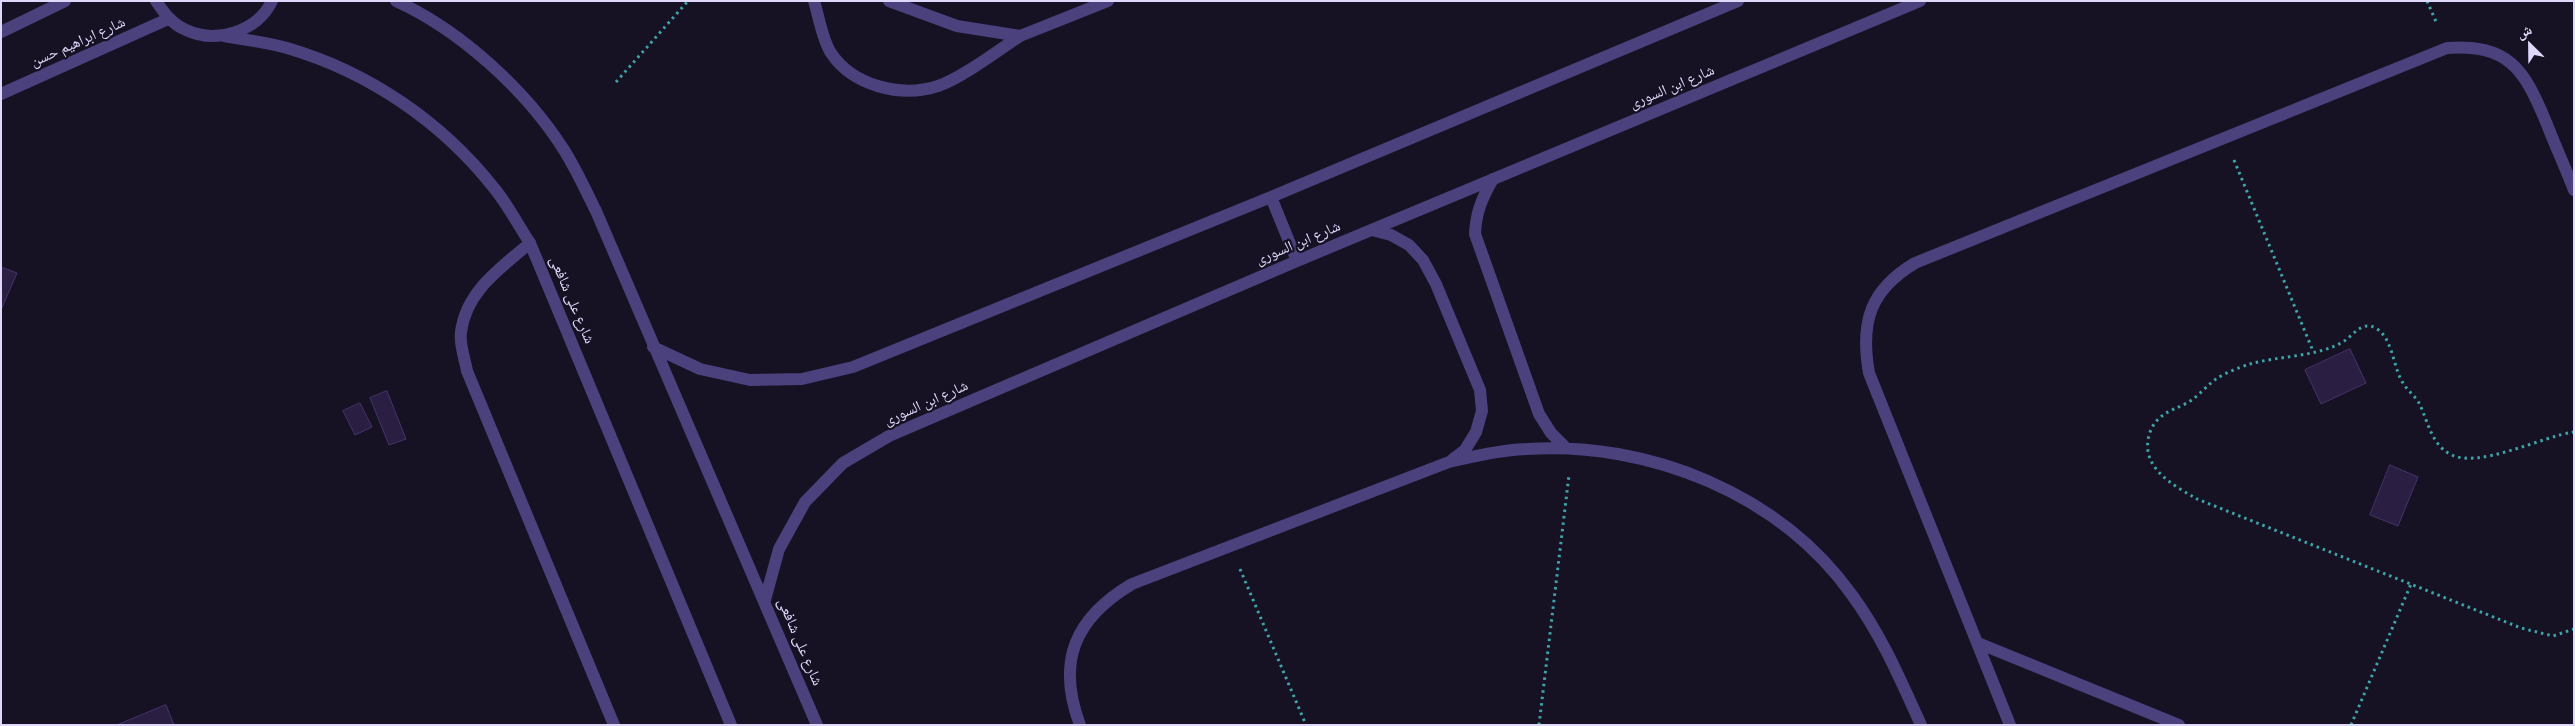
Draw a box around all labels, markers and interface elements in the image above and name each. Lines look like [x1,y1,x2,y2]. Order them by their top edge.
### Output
street label: شارع ابراهيم حسن [28,13,128,71]
north arrow [2505,20,2555,70]
text: ش [2514,20,2534,42]
street label: شارع ابن السورى [1627,61,1717,113]
street label: شارع ابن السورى [1253,217,1343,269]
street label: شارع على شافعى [545,254,599,346]
street label: شارع ابن السورى [881,376,971,430]
street label: شارع على شافعى [773,596,827,688]

